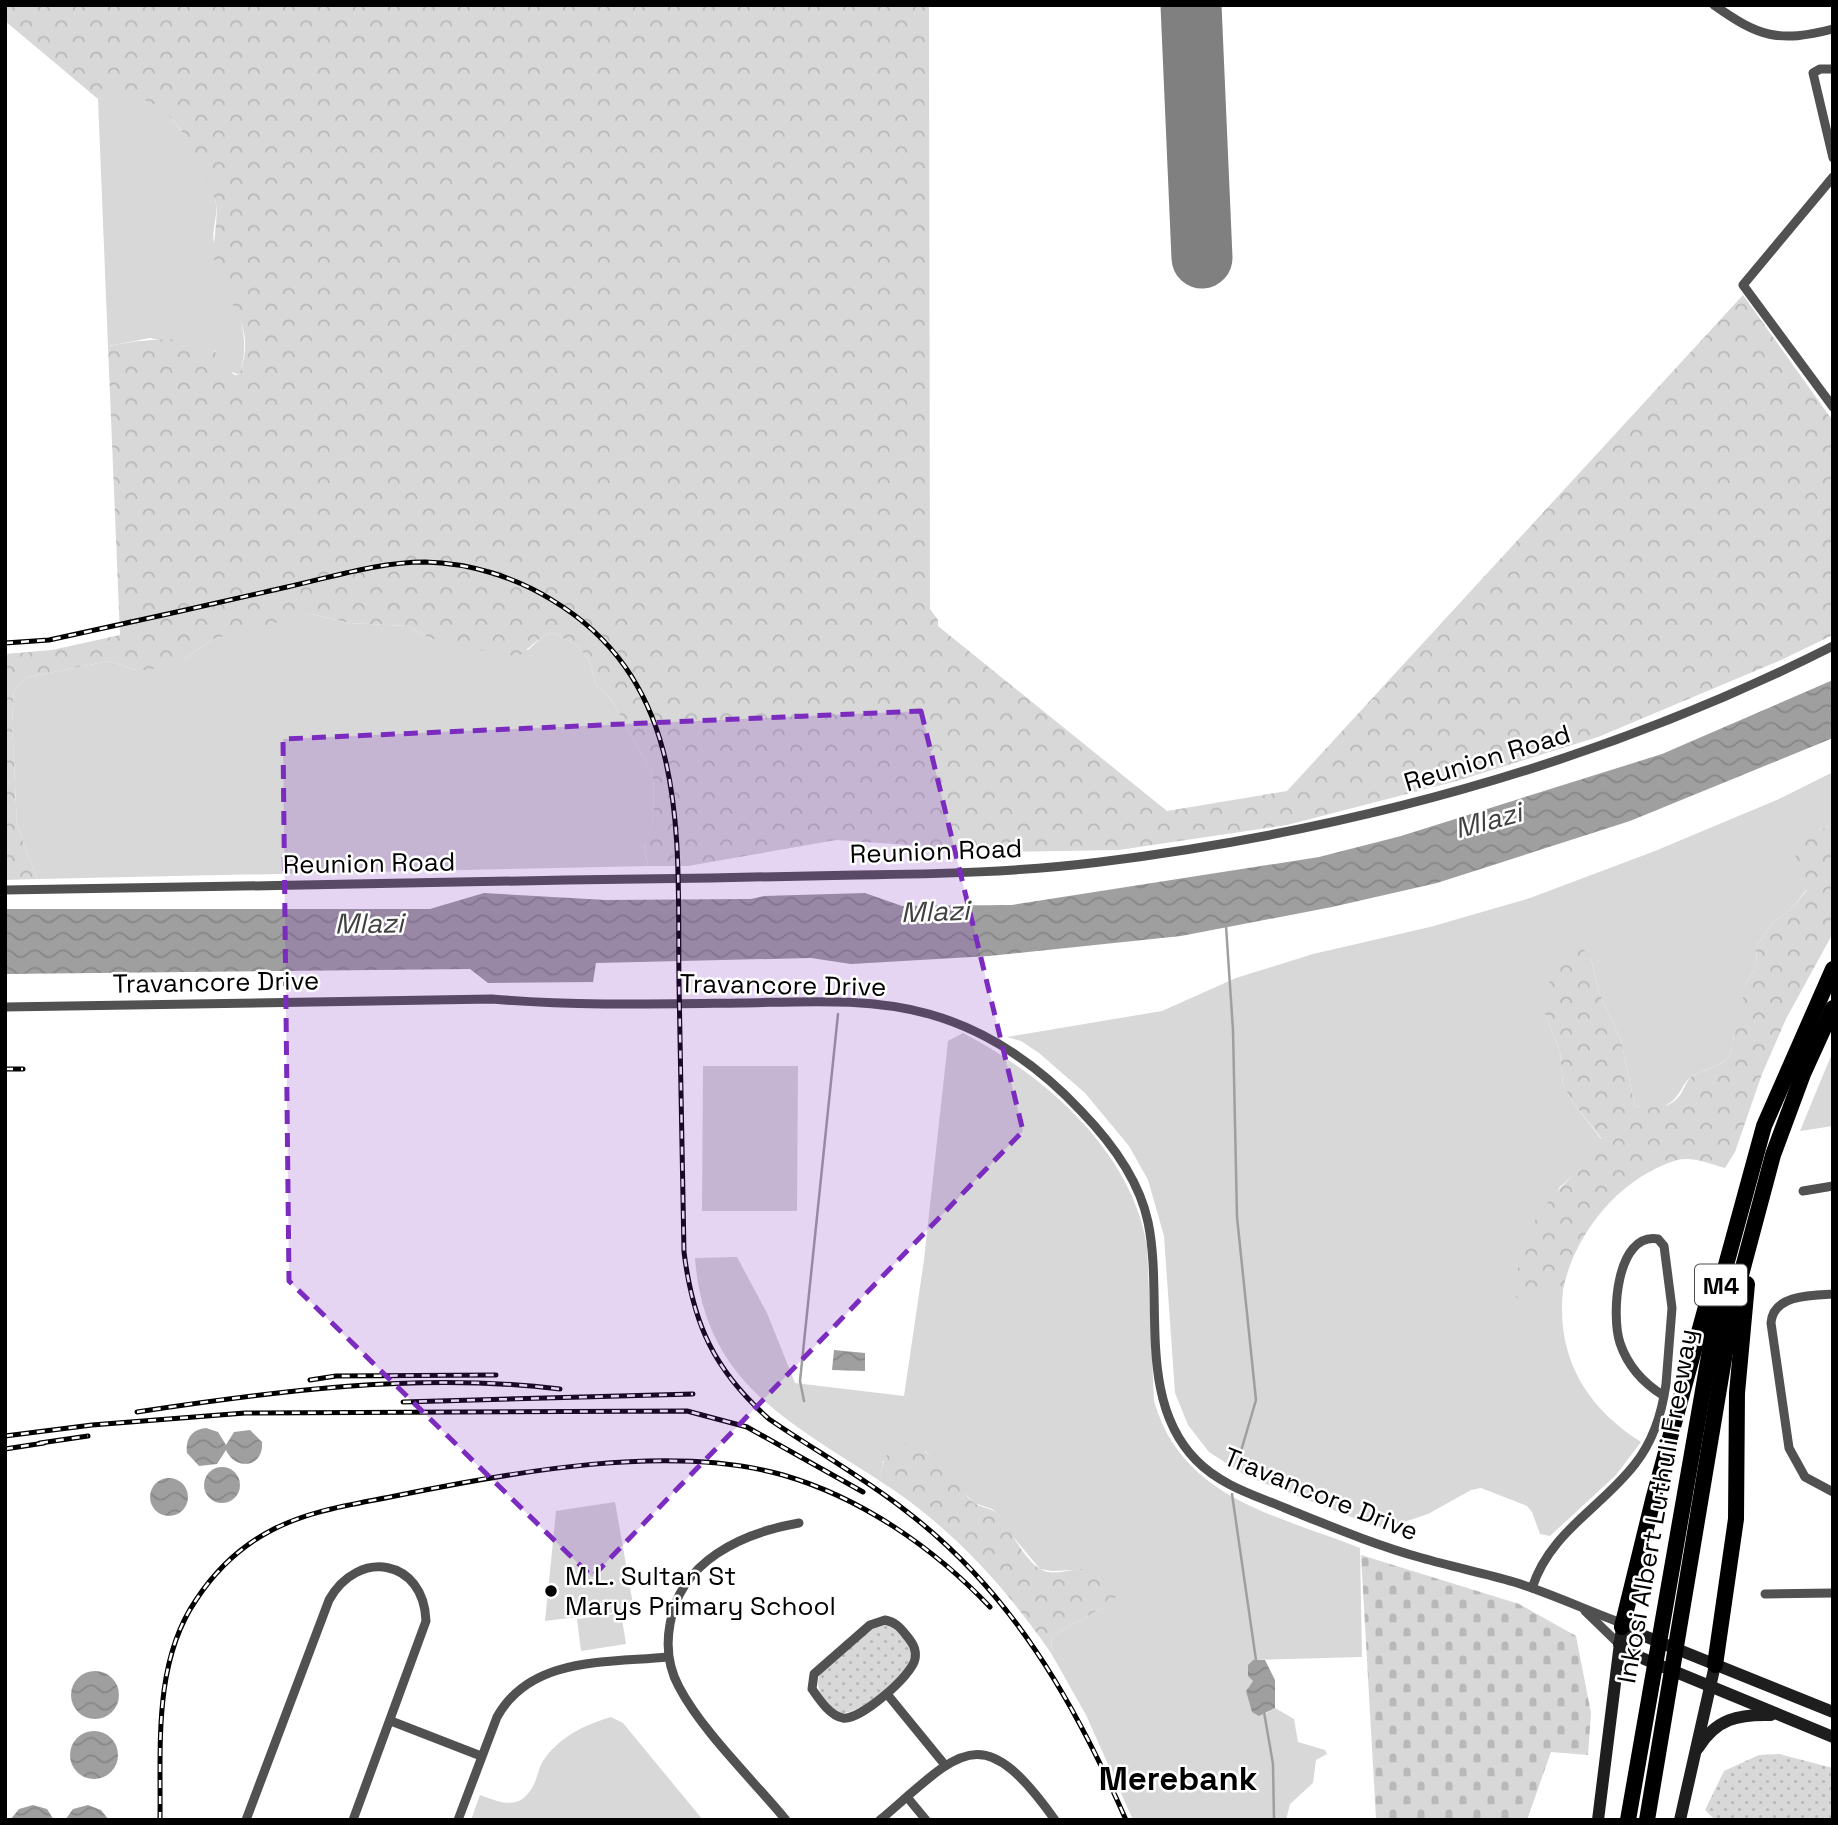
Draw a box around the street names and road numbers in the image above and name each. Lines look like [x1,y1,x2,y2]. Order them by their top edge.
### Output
street label: Reunion Road [1400,717,1574,799]
street label: Reunion Road [849,831,1023,871]
street label: Reunion Road [282,844,456,882]
street label: Travancore Drive [112,963,320,1001]
street label: Travancore Drive [679,966,887,1004]
road number: M4 [1695,1265,1747,1306]
street label: Inkosi Albert Luthuli Freeway [1609,1326,1705,1686]
street label: Travancore Drive [1219,1440,1423,1548]

